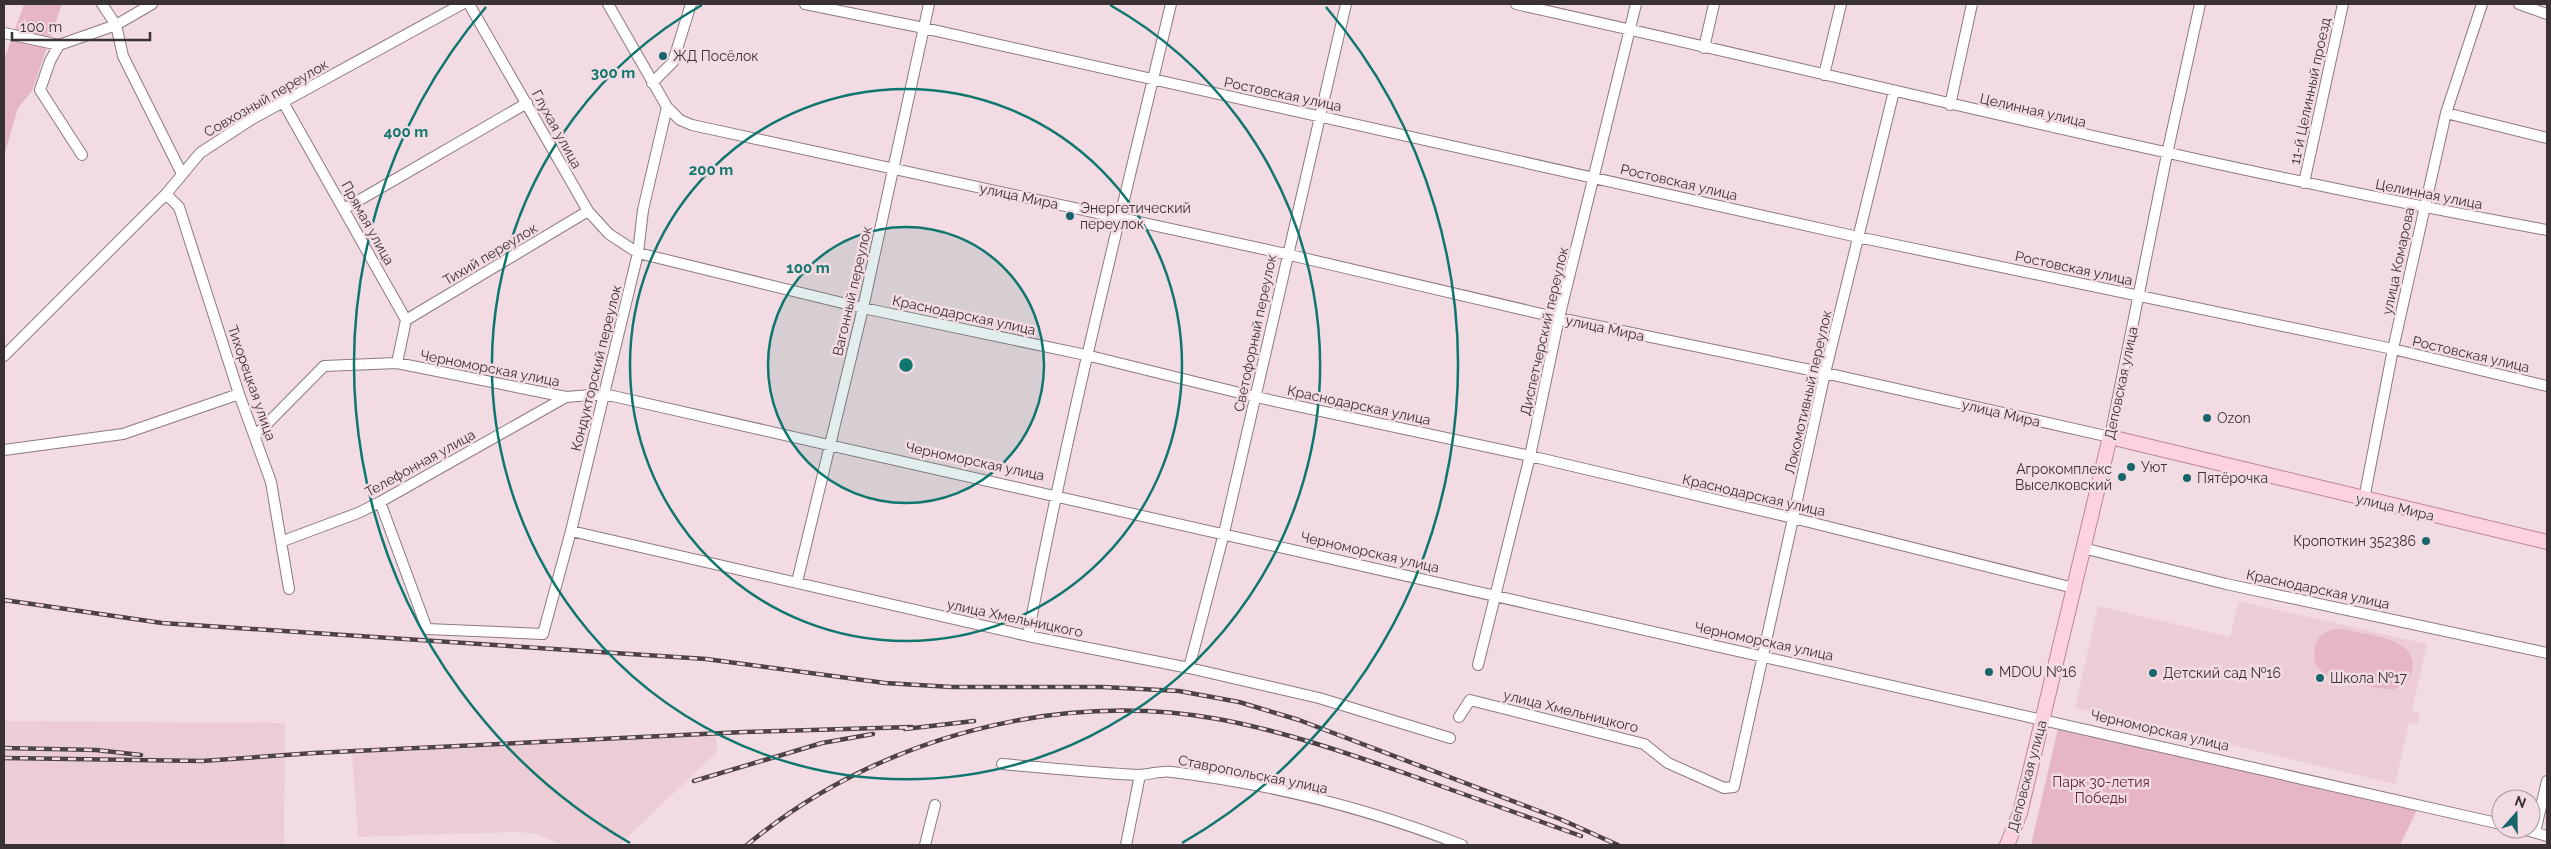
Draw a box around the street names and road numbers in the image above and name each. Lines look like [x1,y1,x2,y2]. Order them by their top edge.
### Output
street label: 11-й Целинный проезд [2287,16,2333,166]
street label: Совхозный переулок [201,56,331,140]
street label: Ростовская улица [1223,74,1343,114]
street label: Глухая улица [529,87,585,171]
street label: Целинная улица [1978,90,2088,130]
street label: Ростовская улица [1619,161,1739,203]
street label: Целинная улица [2374,176,2484,212]
street label: Прямая улица [338,178,398,268]
street label: улица Мира [978,180,1060,212]
street label: улица Комарова [2379,206,2417,316]
street label: Тихий переулок [440,220,540,288]
street label: Вагонный переулок [829,225,875,357]
street label: Диспетчерский переулок [1517,245,1571,417]
street label: Ростовская улица [2014,248,2134,288]
street label: Светофорный переулок [1230,253,1280,413]
street label: Кондукторский переулок [568,283,624,453]
street label: Краснодарская улица [891,292,1037,338]
street label: Локомотивный переулок [1781,308,1835,476]
street label: улица Мира [1564,312,1646,344]
street label: Тихорецкая улица [225,323,279,443]
street label: Деповская улица [2101,325,2141,441]
street label: Ростовская улица [2411,333,2531,375]
street label: Черноморская улица [419,347,561,389]
street label: Краснодарская улица [1286,382,1432,428]
street label: улица Мира [1960,396,2042,430]
street label: Телефонная улица [362,426,478,500]
street label: Черноморская улица [904,438,1046,484]
street label: Краснодарская улица [1681,471,1827,519]
street label: улица Мира [2354,490,2436,524]
street label: Черноморская улица [1299,528,1441,576]
street label: Краснодарская улица [2245,566,2391,612]
street label: улица Хмельницкого [946,596,1084,640]
street label: Черноморская улица [1693,618,1835,664]
street label: улица Хмельницкого [1502,686,1640,736]
street label: Черноморская улица [2089,706,2231,754]
street label: Деповская улица [2004,718,2050,834]
street label: Ставропольская улица [1177,752,1329,796]

